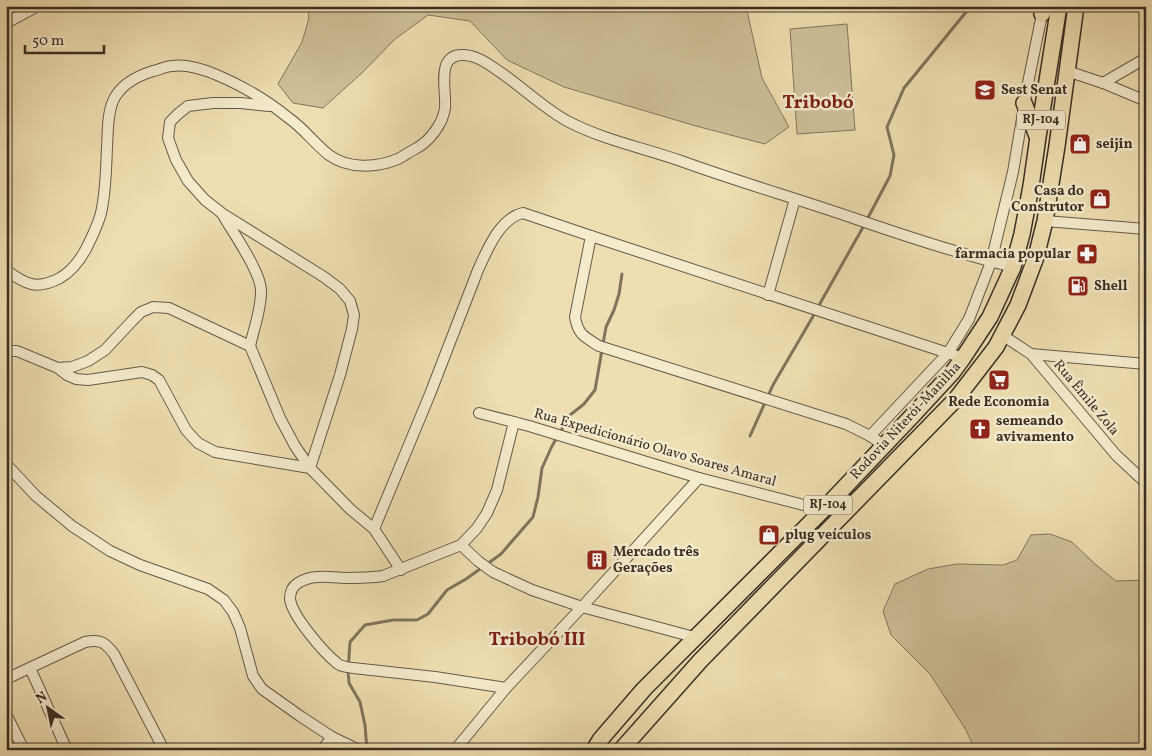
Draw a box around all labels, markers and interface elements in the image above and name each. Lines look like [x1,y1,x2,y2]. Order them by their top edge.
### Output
scale bar [25,22,104,54]
text: 50 m [32,31,64,52]
school or university icon: Sest Senat [973,78,997,102]
place label: Sest Senat [1001,81,1067,100]
district label: Tribobó [782,90,854,116]
road number: RJ-104 [1017,110,1065,130]
shop icon: seijin [1068,132,1092,156]
place label: seijin [1096,135,1133,154]
place label: Casa do Construtor [1011,182,1084,217]
shop icon: Casa do Construtor [1088,187,1112,211]
pharmacy icon: farmacia popular [1075,242,1099,266]
place label: farmacia popular [955,245,1071,264]
fuel station icon: Shell [1066,274,1090,298]
place label: Shell [1094,277,1128,296]
street label: Rua Êmile Zola [1049,356,1124,440]
street label: Rodovia Niterói-Manilha [846,358,966,484]
supermarket icon: Rede Economia [987,368,1011,392]
place label: Rede Economia [948,393,1050,412]
street label: Rua Expedicionário Olavo Soares Amaral [532,404,778,492]
place label: semeando avivamento [996,412,1074,447]
church icon: semeando avivamento [968,417,992,441]
road number: RJ-104 [804,496,852,514]
shop icon: plug veículos [757,523,781,547]
place label: plug veículos [785,526,871,545]
place label: Mercado três Gerações [613,543,699,578]
building icon: Mercado três Gerações [585,548,609,572]
district label: Tribobó III [489,627,585,653]
north arrow [22,684,72,734]
text: N [32,688,51,709]

